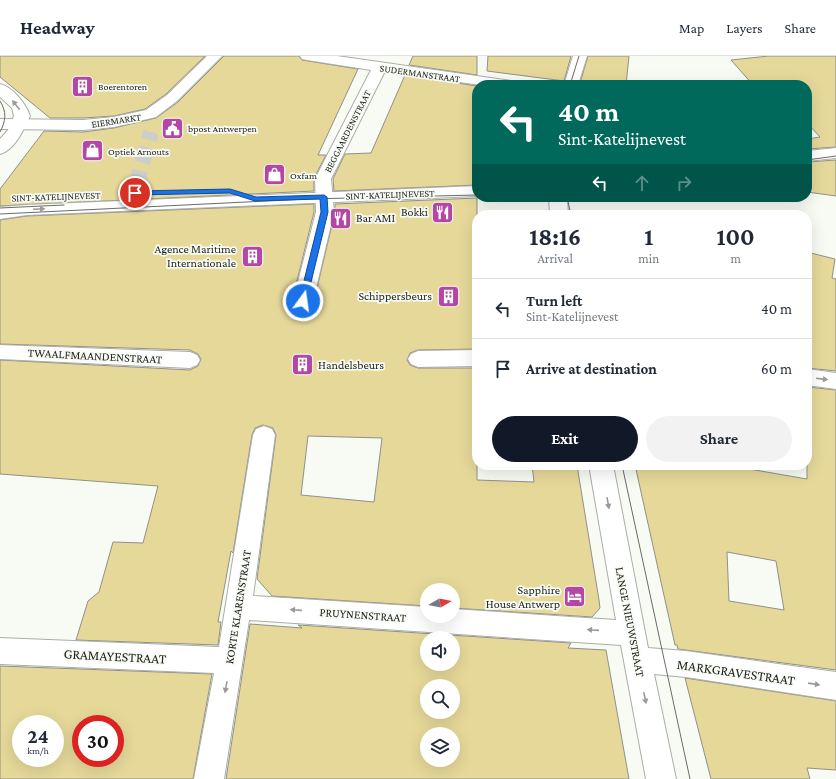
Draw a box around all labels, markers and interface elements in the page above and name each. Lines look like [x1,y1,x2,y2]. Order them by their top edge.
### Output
text: Headway [20,17,95,38]
text: Map [679,20,704,36]
text: Layers [726,20,763,36]
text: Share [785,20,816,36]
street label: SUDERMANSTRAAT [379,62,461,85]
building icon: Boerentoren [69,73,95,99]
place label: Boerentoren [98,81,148,92]
street label: BEGGAARDENSTRAAT [322,88,373,174]
icon: left [492,96,544,148]
text: 40 m [558,96,619,127]
one-way arrow [11,99,20,110]
street label: EIERMARKT [91,111,142,130]
public building icon: bpost Antwerpen [159,115,185,141]
place label: bpost Antwerpen [188,123,258,134]
text: Sint-Katelijnevest [558,129,686,149]
shop icon: Optiek Arnouts [80,138,106,164]
place label: Optiek Arnouts [108,146,169,157]
shop icon: Oxfam [261,162,287,188]
place label: Oxfam [290,170,317,181]
icon: left [589,172,611,194]
icon: ahead [631,172,653,194]
icon: right [673,172,695,194]
pin [118,176,152,210]
icon: arrive [124,182,146,204]
street label: SINT-KATELIJNEVEST [345,187,435,202]
street label: SINT-KATELIJNEVEST [11,189,101,204]
restaurant icon: Bokki [430,199,456,225]
restaurant icon: Bar AMI [328,205,354,231]
place label: Bokki [401,205,428,219]
one-way arrow [33,206,46,212]
place label: Bar AMI [356,211,395,225]
text: 18:16 [529,223,581,250]
text: 1 [644,223,653,250]
text: 100 [717,223,755,250]
place label: Agence Maritime Internationale [154,242,236,270]
building icon: Agence Maritime Internationale [239,243,265,269]
text: Arrival [537,251,573,266]
text: min [638,251,659,266]
text: m [730,251,741,266]
position arrow [282,280,324,322]
building icon: Schippersbeurs [435,283,461,309]
place label: Schippersbeurs [358,289,432,303]
text: Turn left [526,293,582,309]
icon: left [492,298,514,320]
text: 40 m [761,301,792,317]
text: Sint-Katelijnevest [526,309,618,324]
street label: TWAALFMAANDENSTRAAT [27,345,163,367]
building icon: Handelsbeurs [290,352,316,378]
place label: Handelsbeurs [318,358,384,372]
icon: arrive [492,358,514,380]
text: Arrive at destination [526,361,657,377]
text: 60 m [761,361,792,377]
one-way arrow [815,376,828,382]
button: Exit [492,416,638,462]
button: Share [646,416,792,462]
one-way arrow [605,497,611,509]
street label: KORTE KLARENSTRAAT [222,548,254,665]
street label: LANGE NIEUWSTRAAT [612,566,648,679]
north arrow [420,583,460,623]
map controls [420,583,460,767]
place label: Sapphire House Antwerp [486,583,560,611]
hotel icon: Sapphire House Antwerp [562,584,588,610]
street label: PRUYNENSTRAAT [319,605,407,625]
one-way arrow [290,607,302,614]
one-way arrow [587,627,599,634]
button: sound [420,631,460,671]
street label: GRAMAYESTRAAT [63,645,167,667]
street label: MARKGRAVESTRAAT [676,656,797,688]
button: search [420,679,460,719]
one-way arrow [223,681,229,693]
one-way arrow [808,681,820,687]
one-way arrow [642,692,648,704]
speed limit sign: 30 [72,715,124,767]
text: 24 [28,725,48,747]
button: layers [420,727,460,767]
text: km/h [27,745,49,756]

